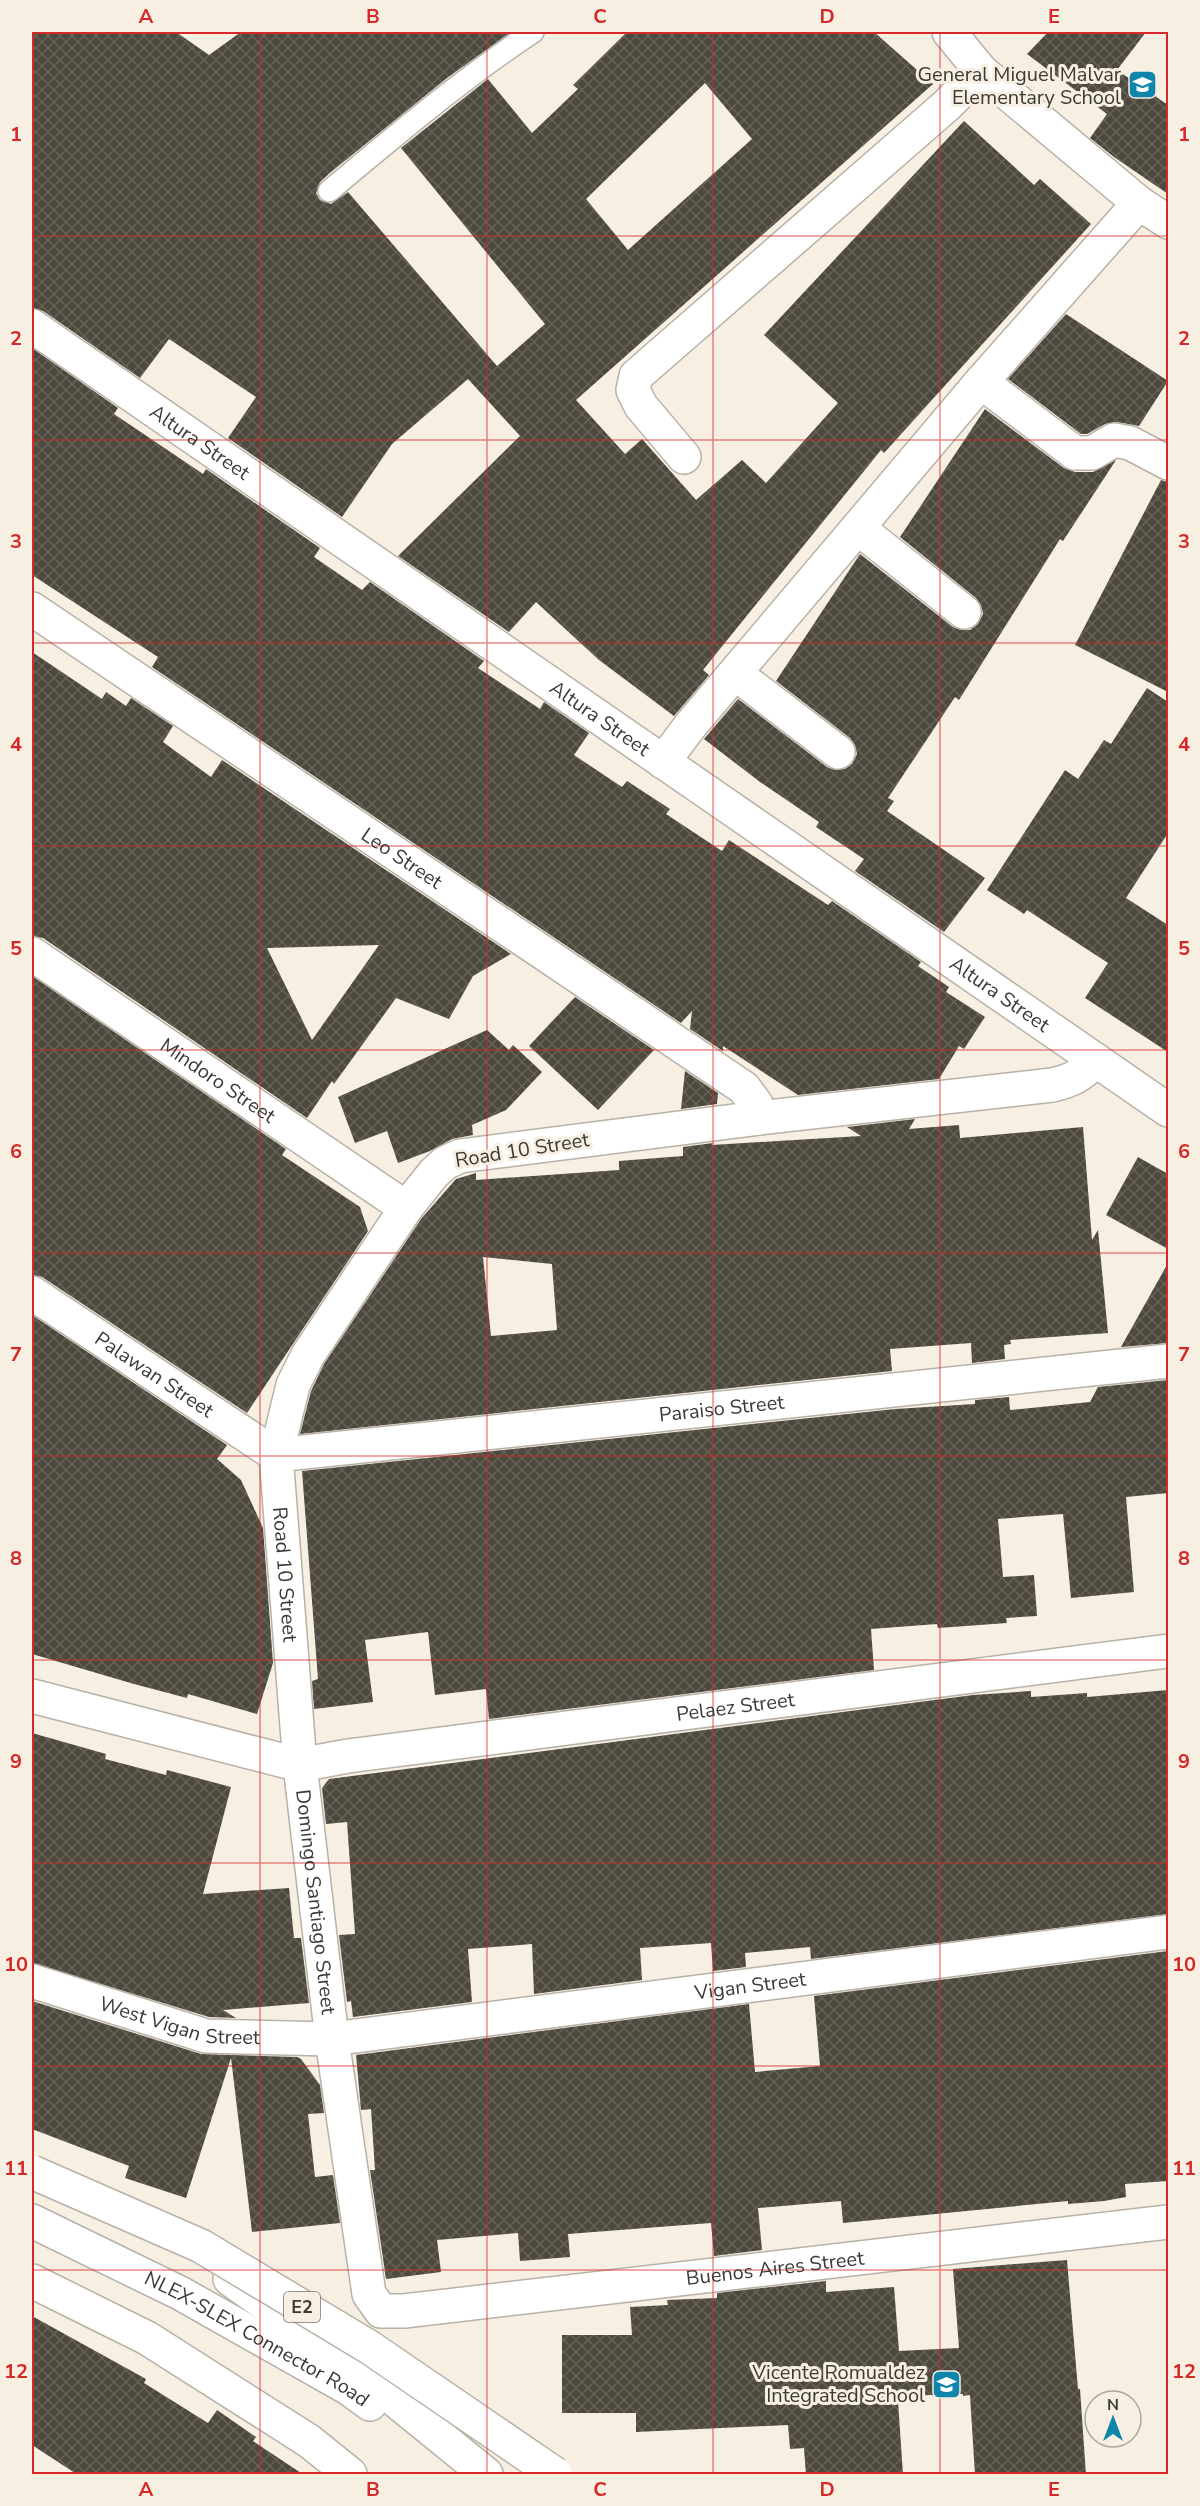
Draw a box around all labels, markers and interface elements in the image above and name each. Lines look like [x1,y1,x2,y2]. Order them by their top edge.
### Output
text: A [139,3,154,30]
text: B [366,3,380,30]
text: C [593,3,607,30]
text: D [819,3,835,30]
text: E [1048,3,1060,30]
place label: General Miguel Malvar Elementary School [917,61,1121,111]
school or university icon: General Miguel Malvar Elementary School [1126,69,1158,101]
text: 1 [10,121,22,148]
text: 1 [1178,121,1190,148]
text: 2 [10,325,22,352]
text: 2 [1178,325,1190,352]
street label: Altura Street [145,398,256,486]
text: 3 [10,528,22,555]
text: 3 [1178,528,1190,555]
street label: Altura Street [544,674,656,763]
text: 4 [10,731,22,758]
text: 4 [1178,731,1190,758]
street label: Leo Street [356,821,449,895]
text: 5 [10,935,22,962]
text: 5 [1178,935,1190,962]
street label: Altura Street [944,950,1056,1039]
street label: Mindoro Street [155,1032,282,1130]
street label: Road 10 Street [453,1126,592,1174]
text: 6 [10,1138,22,1165]
text: 6 [1178,1138,1190,1165]
street label: Palawan Street [90,1325,220,1424]
text: 7 [10,1341,22,1368]
text: 7 [1178,1341,1190,1368]
street label: Paraiso Street [658,1388,786,1428]
street label: Road 10 Street [267,1506,304,1644]
text: 8 [10,1545,22,1572]
text: 8 [1178,1545,1190,1572]
street label: Pelaez Street [675,1685,797,1727]
text: 9 [10,1748,22,1775]
text: 9 [1178,1748,1190,1775]
street label: Domingo Santiago Street [289,1788,343,2017]
text: 10 [4,1951,28,1978]
text: 10 [1172,1951,1196,1978]
street label: Vigan Street [692,1965,808,2006]
street label: West Vigan Street [96,1990,261,2051]
text: 11 [4,2155,28,2182]
text: 11 [1172,2155,1196,2182]
street label: Buenos Aires Street [684,2244,866,2292]
street label: NLEX-SLEX Connector Road [140,2264,375,2413]
road number: E2 [284,2292,320,2322]
text: 12 [4,2358,28,2385]
text: 12 [1172,2358,1196,2385]
place label: Vicente Romualdez Integrated School [751,2359,925,2409]
school or university icon: Vicente Romualdez Integrated School [930,2368,962,2400]
north arrow [1083,2389,1143,2449]
text: N [1107,2394,1119,2416]
text: A [139,2476,154,2503]
text: B [366,2476,380,2503]
text: C [593,2476,607,2503]
text: D [819,2476,835,2503]
text: E [1048,2476,1060,2503]

